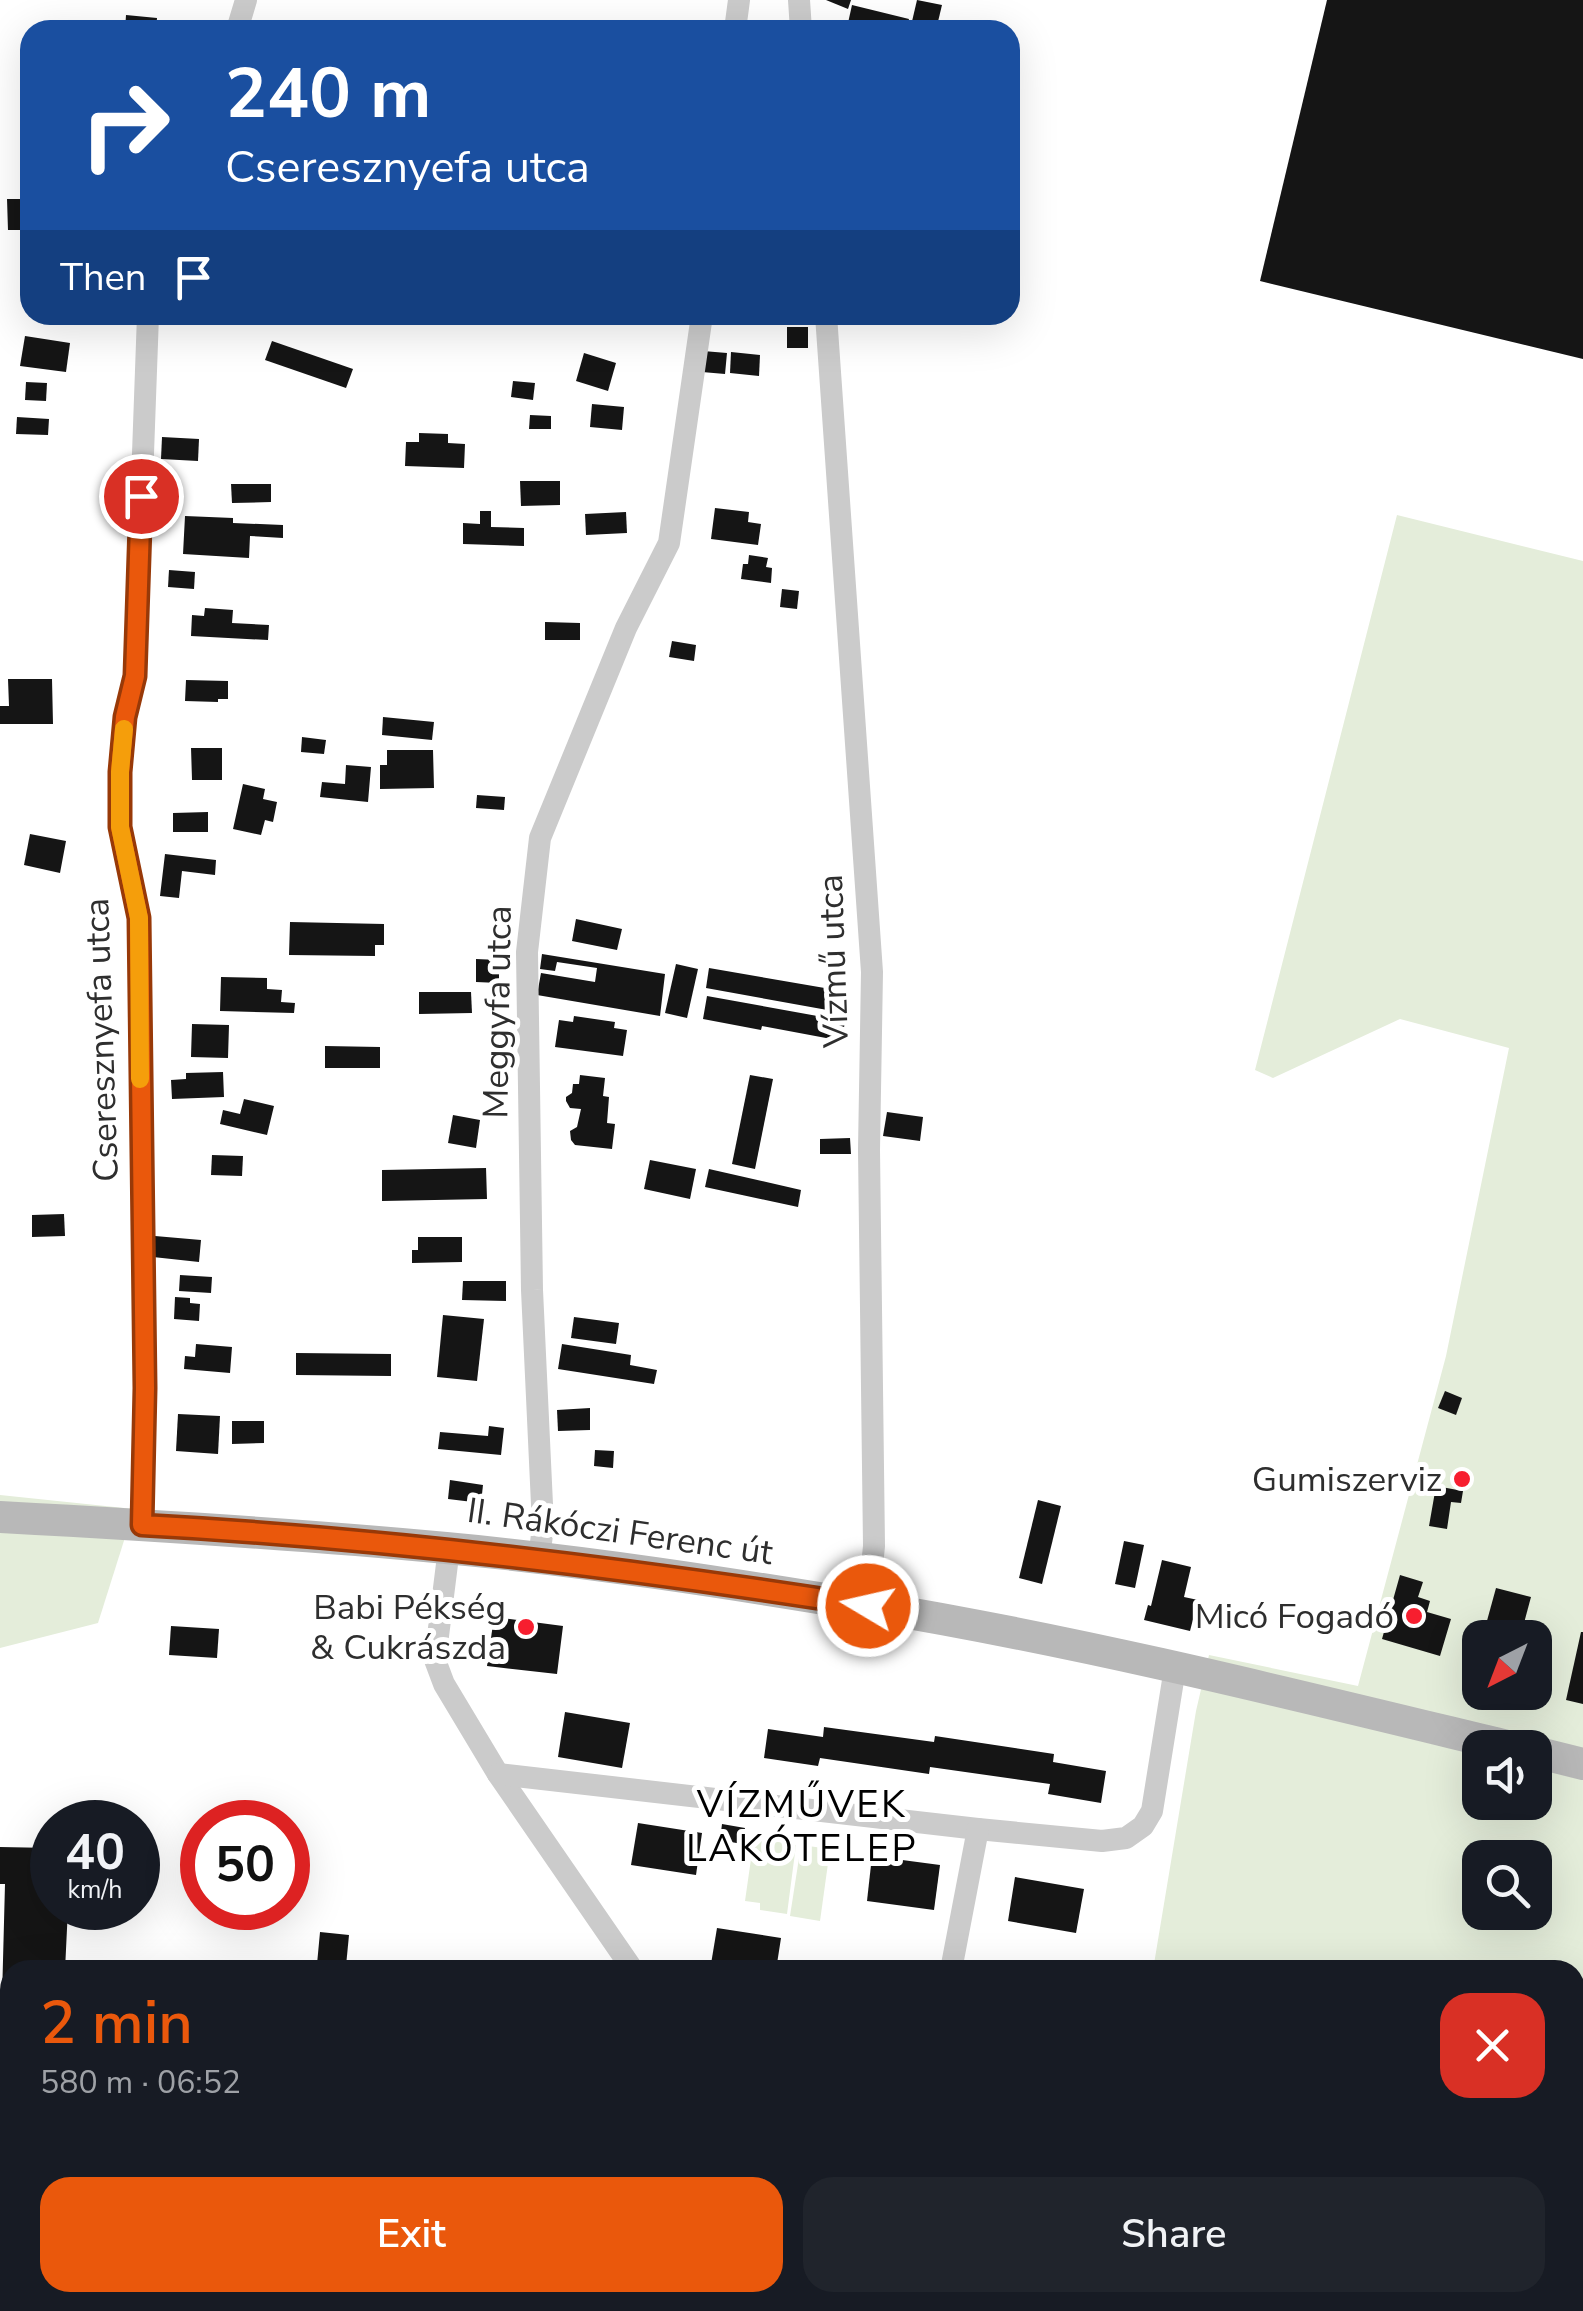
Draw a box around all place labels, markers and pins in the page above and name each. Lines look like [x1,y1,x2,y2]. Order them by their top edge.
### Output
pin [99,454,184,539]
place label: Gumiszerviz [1252,1456,1442,1503]
marker: Gumiszerviz [1451,1468,1473,1490]
place label: Babi Pékség & Cukrászda [310,1584,506,1671]
place label: Micó Fogadó [1195,1593,1394,1640]
marker: Micó Fogadó [1403,1605,1425,1627]
marker: Babi Pékség & Cukrászda [515,1616,537,1638]

